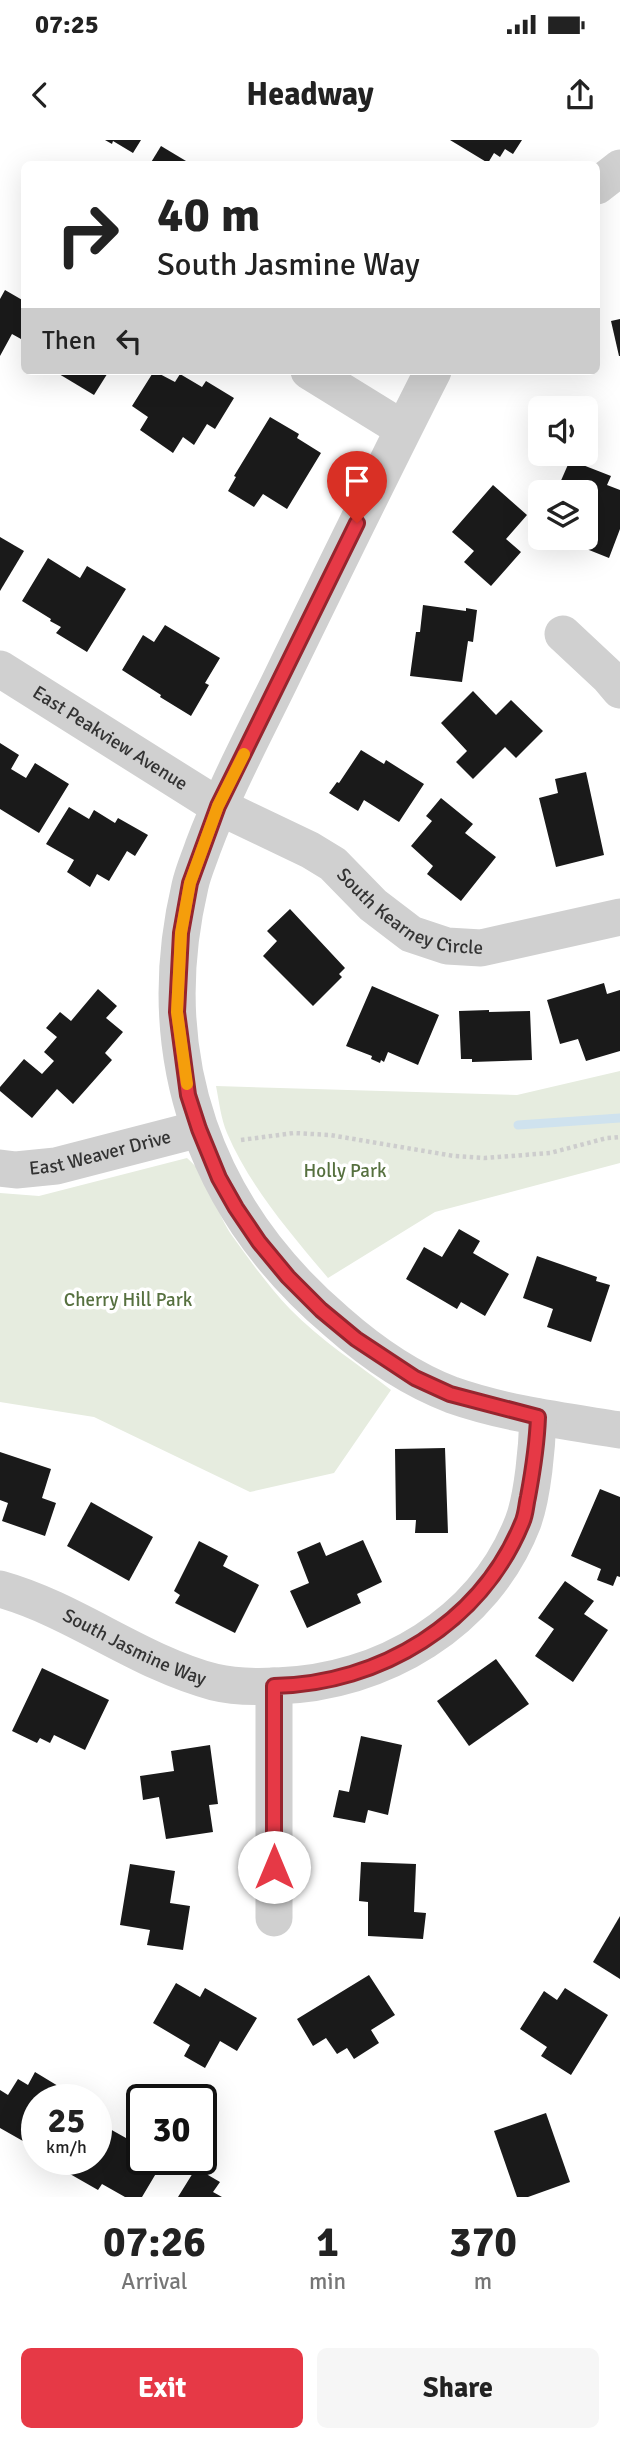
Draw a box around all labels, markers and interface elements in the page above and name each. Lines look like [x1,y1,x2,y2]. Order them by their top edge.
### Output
text: 07:25 [35,9,99,41]
text: Headway [246,75,374,114]
icon: back [21,76,59,114]
icon: share [561,76,599,114]
text: 40 m [157,185,260,245]
icon: right [42,189,133,280]
text: South Jasmine Way [157,245,420,284]
icon: left [110,322,148,360]
text: Then [42,325,96,357]
map controls [528,396,598,550]
button: sound [528,396,598,466]
pin [327,451,387,523]
icon: arrive [338,462,376,500]
button: layers [528,480,598,550]
street label: East Peakview Avenue [28,680,192,796]
street label: South Kearney Circle [331,863,484,960]
street label: East Weaver Drive [28,1125,174,1181]
park label: Holly Park [304,1159,387,1183]
park label: Cherry Hill Park [64,1288,193,1312]
street label: South Jasmine Way [59,1603,209,1691]
position arrow [237,1830,311,1904]
speed limit sign: 30 [126,2084,217,2175]
text: 25 [48,2099,85,2142]
text: km/h [46,2136,87,2158]
text: 07:26 [103,2217,206,2268]
text: 1 [316,2217,339,2268]
text: 370 [449,2217,517,2268]
text: Arrival [121,2267,188,2296]
text: min [309,2267,346,2296]
text: m [474,2267,492,2296]
button: Exit [21,2348,303,2428]
button: Share [317,2348,599,2428]

